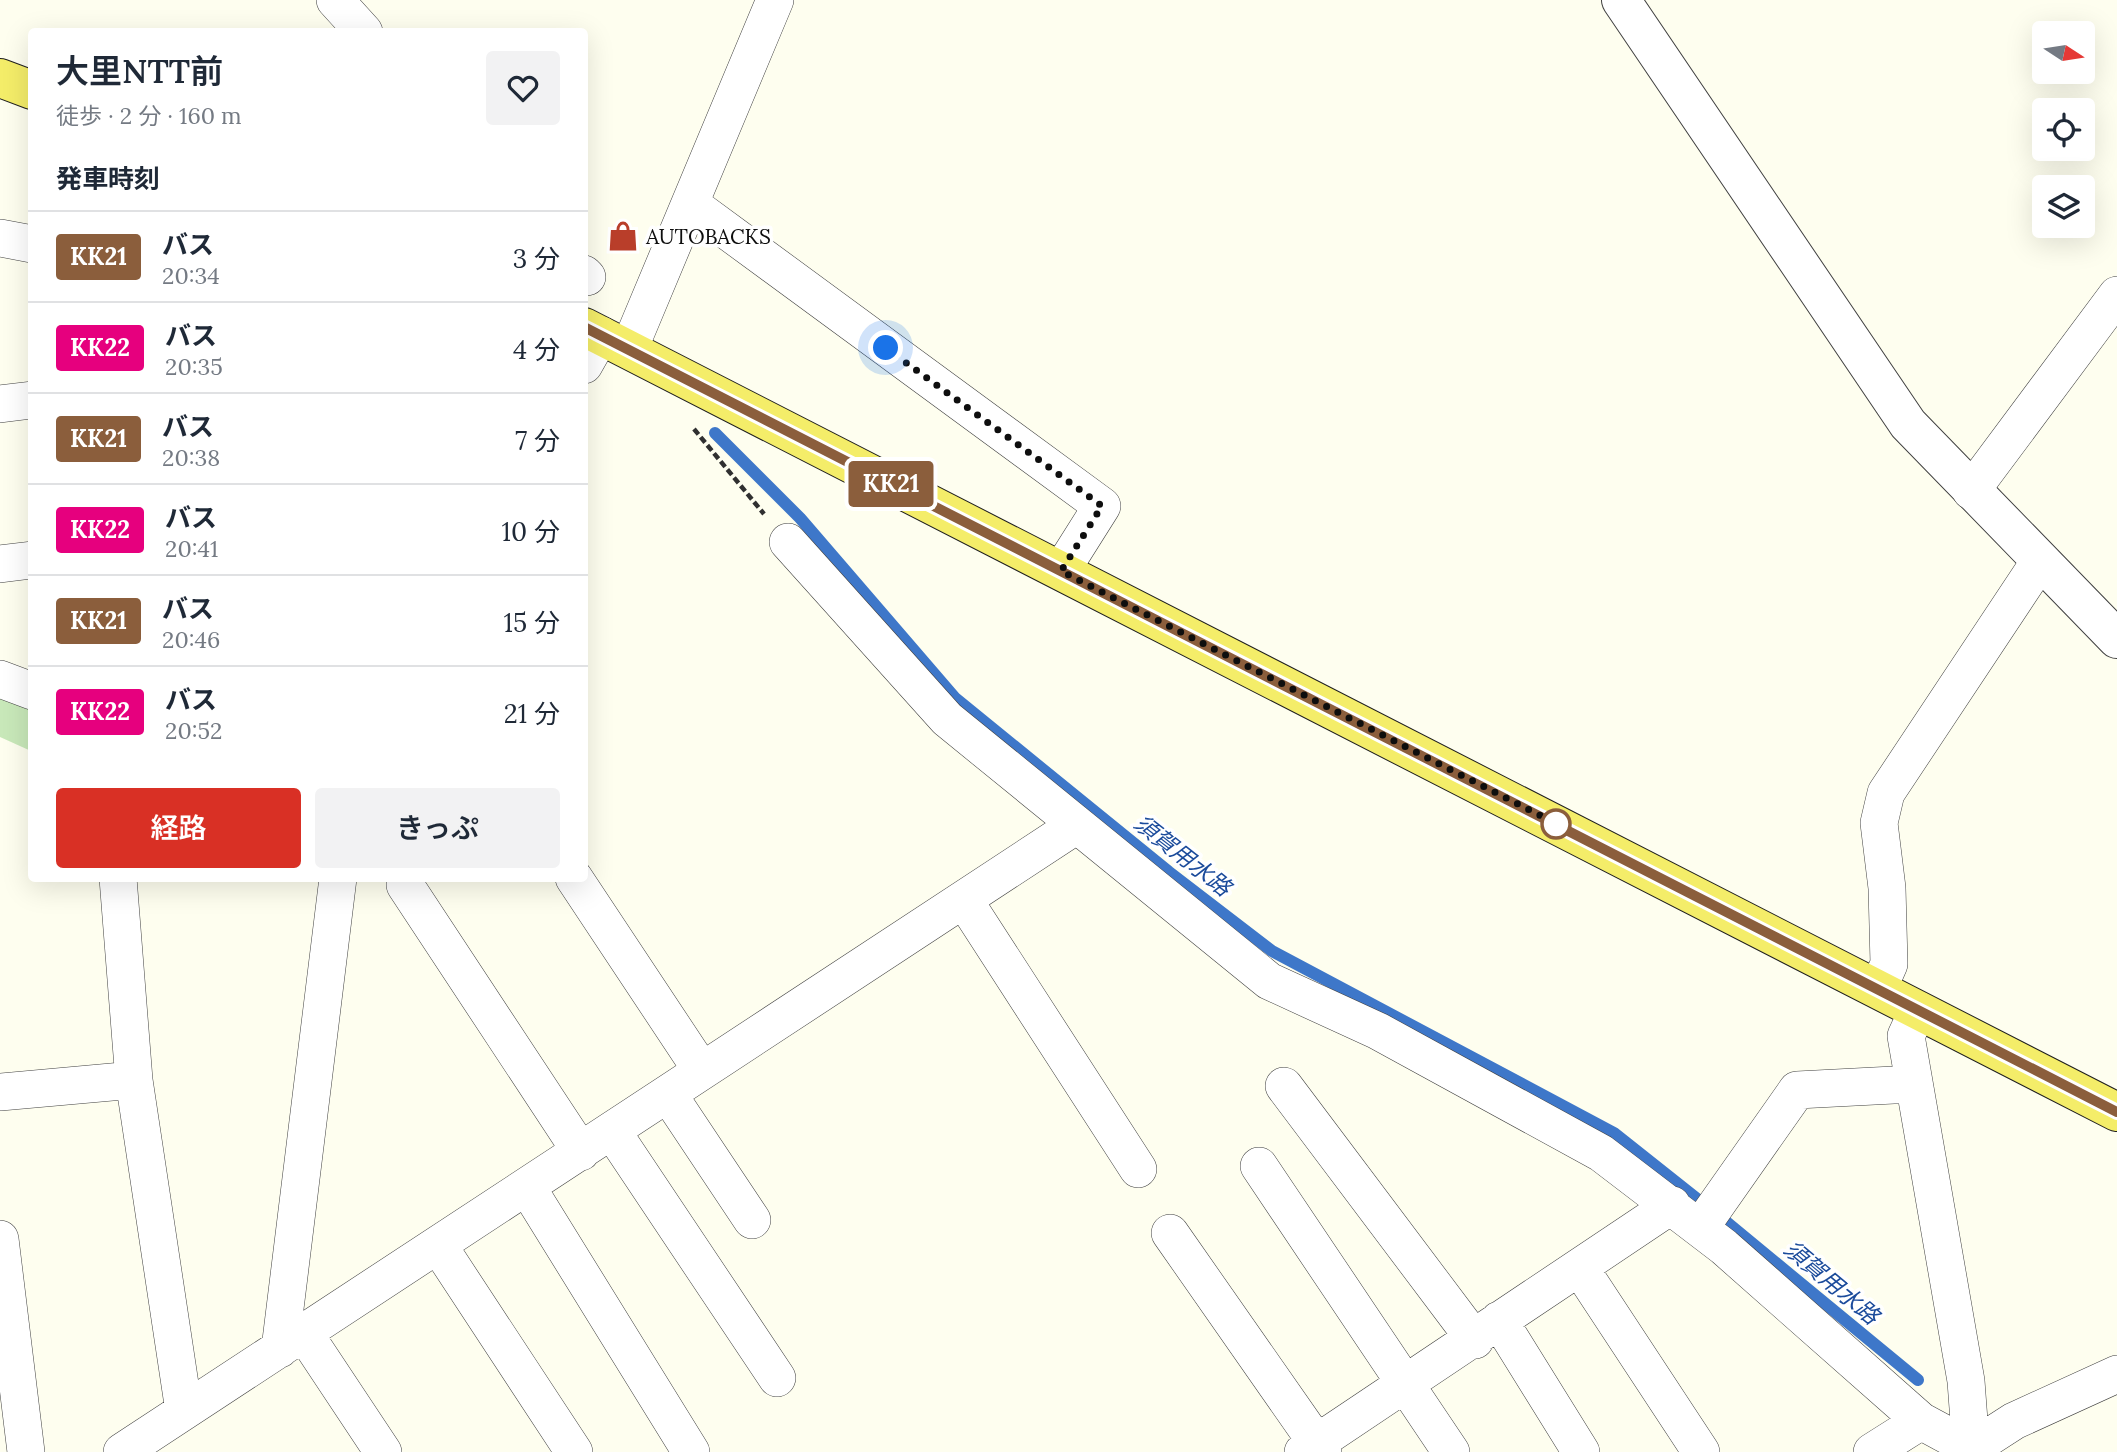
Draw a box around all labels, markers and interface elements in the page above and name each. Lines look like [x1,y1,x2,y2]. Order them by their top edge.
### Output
north arrow [2032,21,2095,84]
map controls [2032,21,2095,238]
text: 大里NTT前 [56,50,223,92]
button: heart [486,51,560,125]
button: locate [2032,98,2095,161]
text: 徒歩 · 2 分 · 160 m [56,101,242,130]
text: 発車時刻 [56,162,160,195]
button: layers [2032,175,2095,238]
shop icon: AUTOBACKS [606,219,640,253]
place label: AUTOBACKS [645,223,771,250]
text: バス [162,228,214,261]
text: KK21 [70,241,127,272]
text: 3 分 [513,242,560,275]
text: 20:34 [162,261,220,290]
text: バス [165,319,217,352]
your location [868,330,903,365]
text: KK22 [70,332,130,363]
text: 4 分 [513,333,560,366]
text: 20:35 [165,352,223,381]
text: バス [162,410,214,443]
text: KK21 [70,423,127,454]
text: 7 分 [515,424,560,457]
text: 20:38 [162,443,220,472]
line badge: KK21 [842,461,940,507]
text: KK21 [862,468,920,499]
text: バス [165,501,217,534]
text: KK22 [70,514,130,545]
text: 10 分 [502,515,560,548]
text: 20:41 [165,534,218,563]
text: バス [162,592,214,625]
text: KK21 [70,605,127,636]
text: 15 分 [504,606,560,639]
text: 20:46 [162,625,220,654]
text: バス [165,683,217,716]
text: KK22 [70,696,130,727]
text: 21 分 [504,697,560,730]
text: 20:52 [165,716,222,745]
button: 経路 [56,788,301,868]
button: きっぷ [315,788,560,868]
water label: 須賀用水路 [1129,808,1239,903]
unlabelled marker [1541,809,1571,839]
water label: 須賀用水路 [1779,1234,1887,1331]

